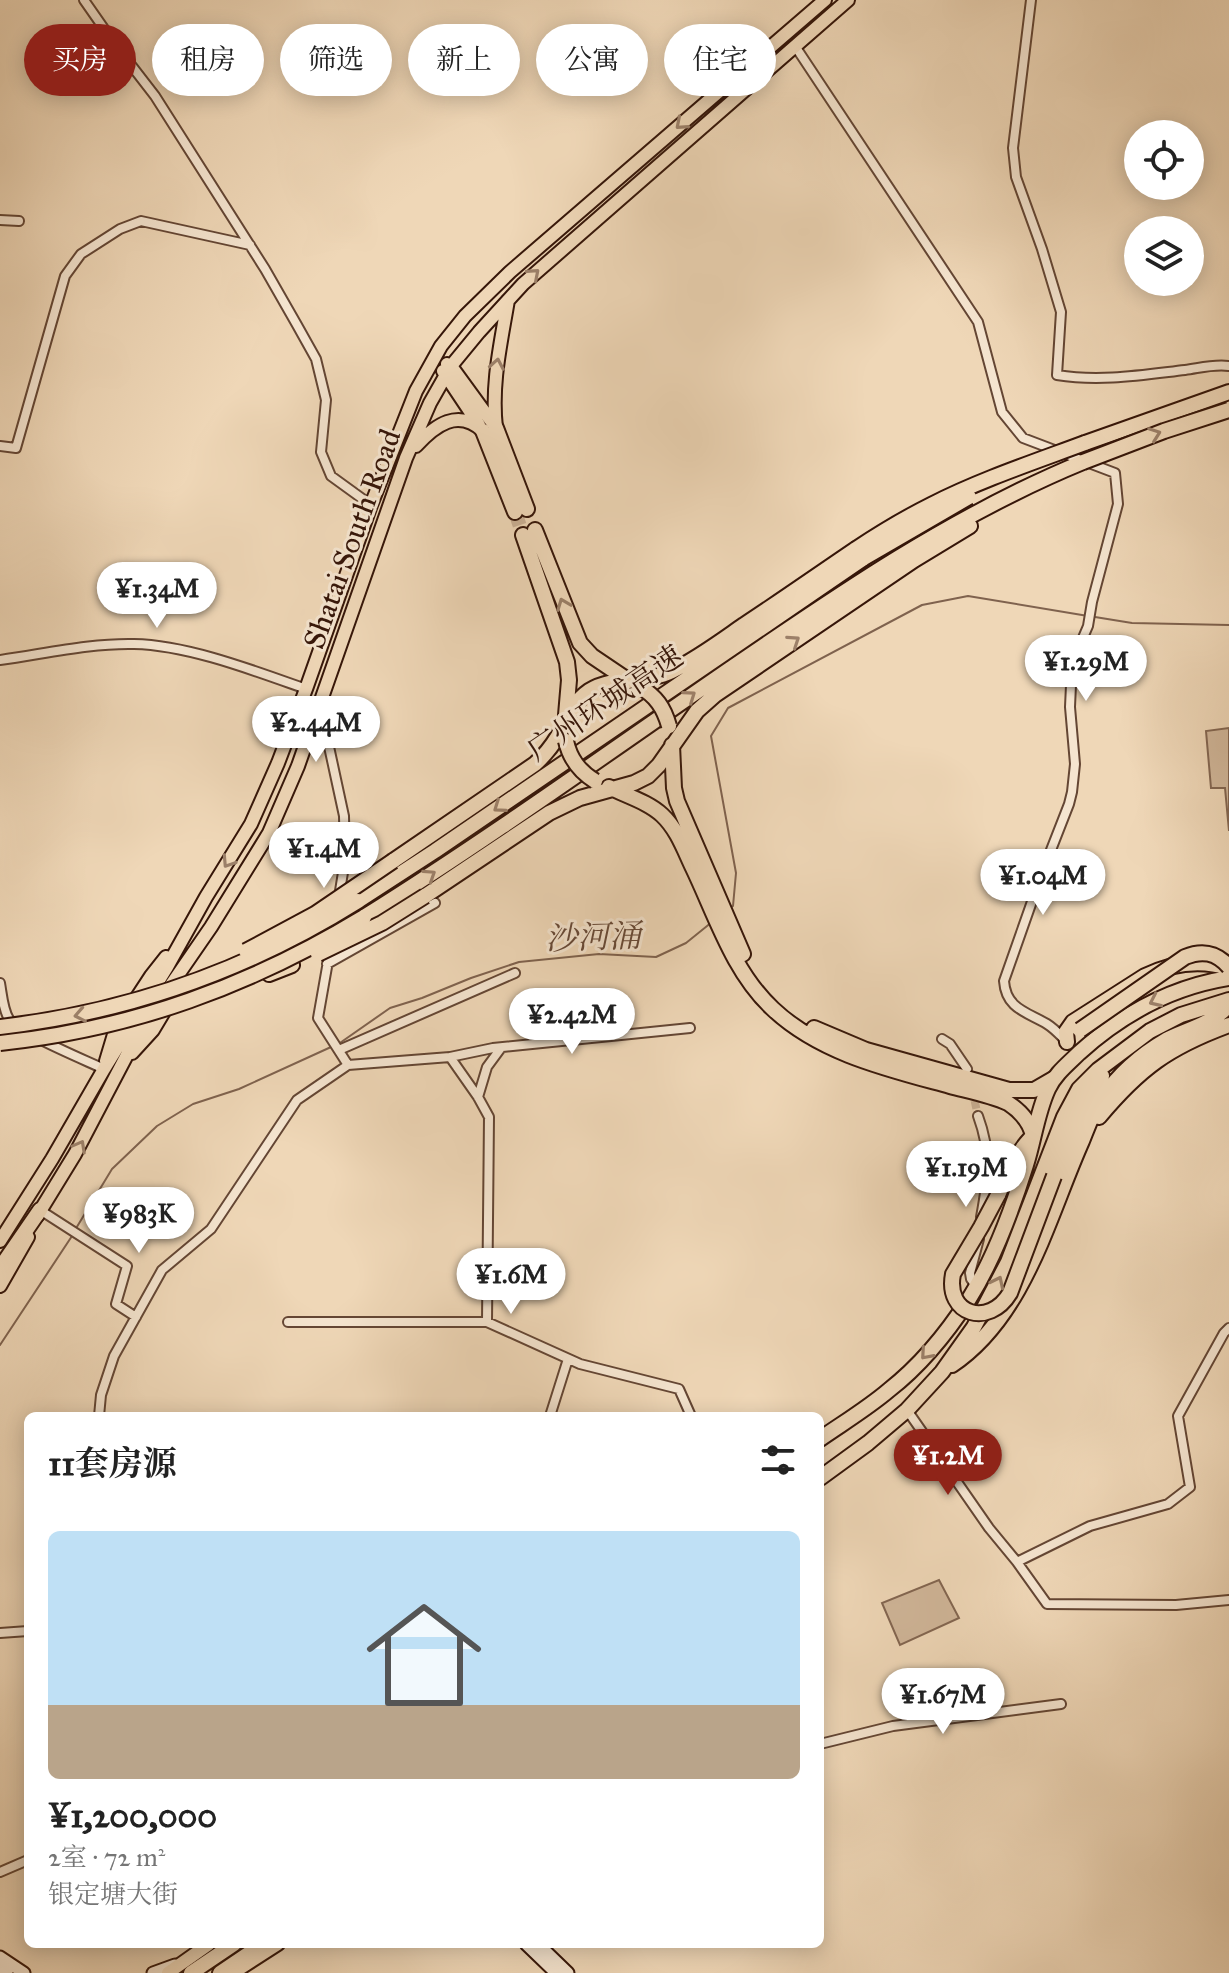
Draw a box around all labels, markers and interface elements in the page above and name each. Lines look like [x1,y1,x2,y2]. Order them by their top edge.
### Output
chip: 买房 [24,24,136,96]
chip: 租房 [152,24,264,96]
chip: 筛选 [280,24,392,96]
chip: 新上 [408,24,520,96]
chip: 公寓 [536,24,648,96]
chip: 住宅 [664,24,776,96]
one-way arrow [675,114,690,129]
map controls [1124,120,1204,296]
button: locate [1124,120,1204,200]
button: layers [1124,216,1204,296]
one-way arrow [525,269,540,284]
one-way arrow [488,357,505,370]
street label: Shatai South Road [296,424,408,654]
one-way arrow [1148,427,1162,444]
pin: ¥1.34M [92,562,222,630]
text: ¥1.34M [115,572,199,604]
one-way arrow [557,597,573,611]
pin: ¥1.29M [1021,635,1151,703]
one-way arrow [786,636,800,651]
street label: 广州环城高速 [520,638,690,768]
text: ¥1.29M [1043,645,1129,677]
one-way arrow [682,691,696,706]
pin: ¥2.44M [251,696,381,764]
text: ¥2.44M [270,706,362,738]
one-way arrow [493,797,507,812]
pin: ¥1.4M [268,822,380,890]
text: ¥1.4M [287,832,361,864]
pin: ¥1.04M [978,849,1108,917]
one-way arrow [223,853,238,867]
text: ¥1.04M [998,859,1088,891]
one-way arrow [421,870,436,885]
water label: 沙河涌 [544,916,646,959]
pin: ¥2.42M [507,988,637,1056]
one-way arrow [1149,992,1163,1008]
text: ¥2.42M [527,998,617,1030]
one-way arrow [73,1005,87,1022]
one-way arrow [70,1140,86,1154]
pin: ¥1.19M [901,1141,1031,1209]
text: ¥1.19M [924,1151,1008,1183]
pin: ¥983K [83,1187,195,1255]
text: ¥983K [102,1197,176,1229]
pin: ¥1.6M [455,1248,567,1316]
text: ¥1.6M [475,1258,547,1290]
one-way arrow [988,1276,1004,1291]
one-way arrow [922,1345,936,1360]
pin: ¥1.2M [892,1429,1004,1497]
icon: filters [756,1438,800,1482]
text: ¥1.2M [912,1439,984,1471]
text: 11套房源 [48,1443,177,1484]
icon: home [352,1583,496,1727]
pin: ¥1.67M [878,1668,1008,1736]
text: ¥1.67M [900,1678,986,1710]
text: ¥1,200,000 [48,1795,217,1836]
text: 2室 · 72 m² [48,1841,165,1873]
text: 银定塘大街 [48,1878,178,1910]

